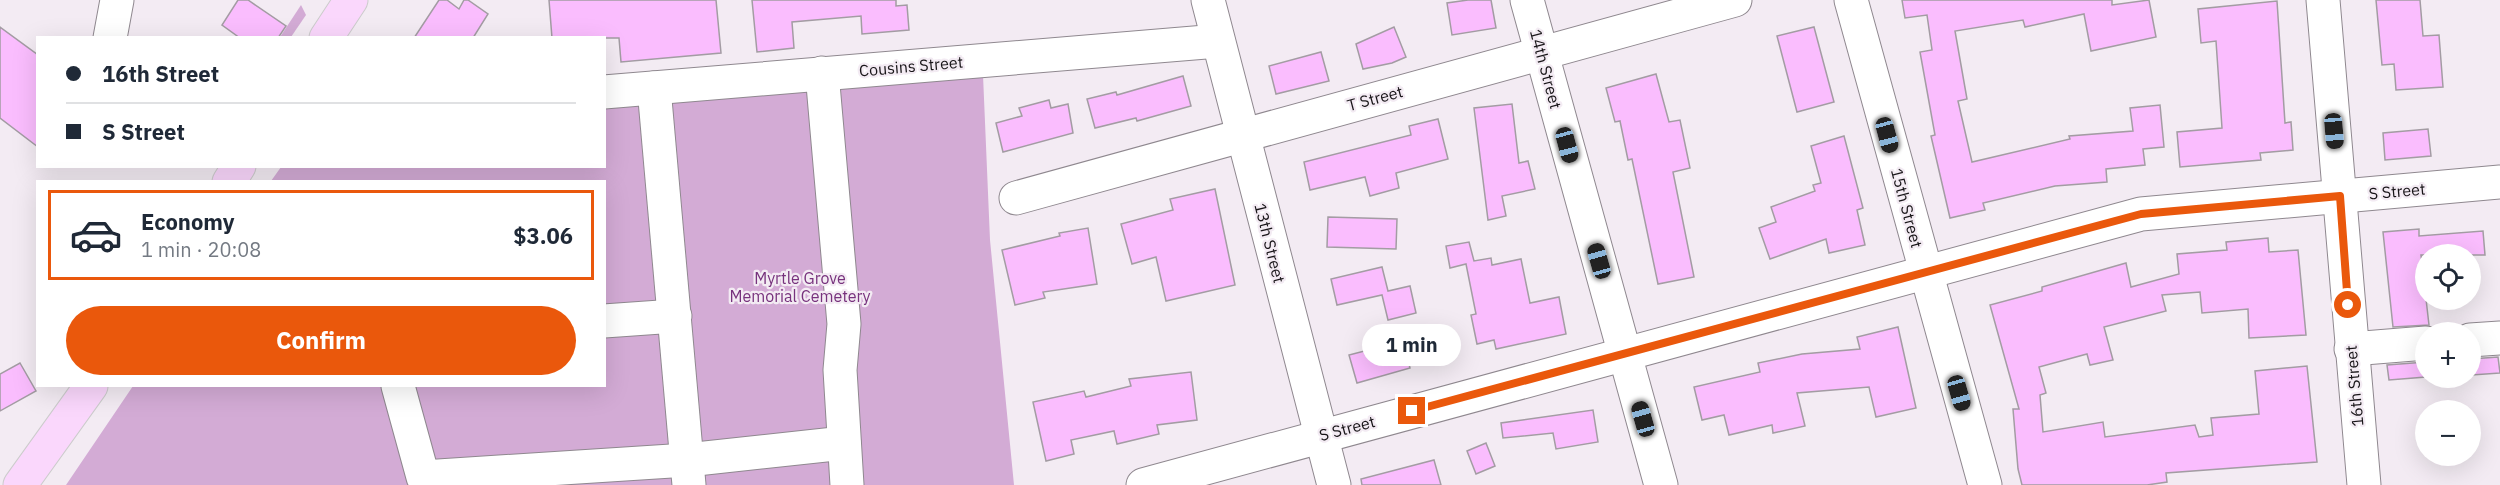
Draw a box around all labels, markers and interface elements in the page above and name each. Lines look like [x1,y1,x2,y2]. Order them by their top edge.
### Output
street label: 14th Street [1526,27,1566,111]
street label: Cousins Street [858,51,964,81]
text: 16th Street [102,59,219,88]
street label: T Street [1345,81,1405,115]
car [2323,112,2345,150]
car [1874,115,1900,155]
text: S Street [102,117,185,146]
car [1554,125,1580,165]
street label: 15th Street [1887,166,1927,250]
street label: S Street [2368,179,2426,203]
street label: 13th Street [1250,201,1290,285]
text: Economy [141,207,235,236]
icon: car [69,208,123,262]
text: $3.06 [513,221,573,250]
text: 1 min · 20:08 [141,236,261,263]
car [1585,241,1613,281]
map controls [2415,244,2481,466]
button: locate [2415,244,2481,310]
park label: Myrtle Grove Memorial Cemetery [729,268,871,306]
route start [2334,291,2361,318]
button: Confirm [66,306,576,375]
button: + [2415,322,2481,388]
callout: 1 min [1362,324,1462,366]
text: 1 min [1385,331,1438,358]
street label: 16th Street [2340,344,2368,428]
car [1945,373,1973,413]
route end [1398,397,1425,424]
car [1629,399,1657,439]
button: − [2415,400,2481,466]
street label: S Street [1317,411,1377,445]

